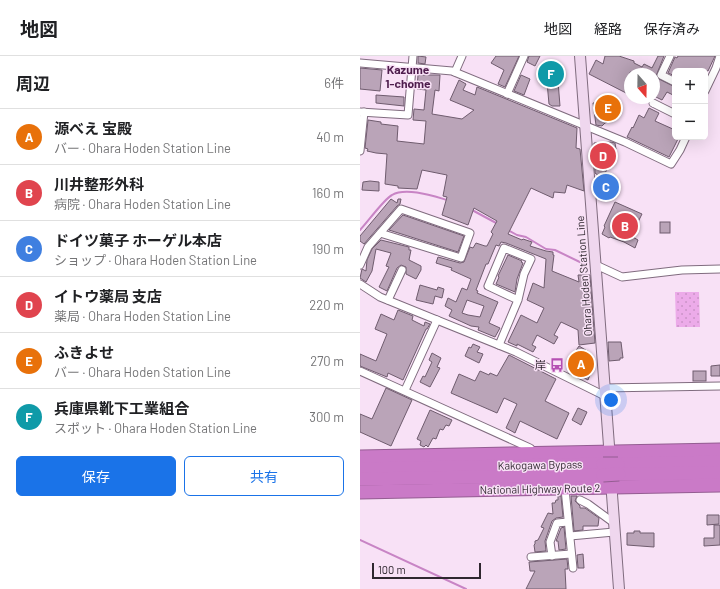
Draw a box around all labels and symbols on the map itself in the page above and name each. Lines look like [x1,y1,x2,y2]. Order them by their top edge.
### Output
pin: F [538,59,564,89]
district label: Kazume 1-chome [385,62,431,90]
north arrow [624,68,660,104]
pin: E [595,93,621,123]
pin: D [590,141,616,171]
pin: C [593,172,619,202]
pin: B [612,211,638,241]
street label: Ohara Hoden Station Line [573,215,594,337]
pin: A [568,349,594,379]
bus stop icon: 岸 [549,357,565,373]
place label: 岸 [535,358,546,371]
your location [601,390,621,410]
street label: Kakogawa Bypass [498,457,582,472]
street label: National Highway Route 2 [479,481,601,496]
scale bar [372,561,481,580]

